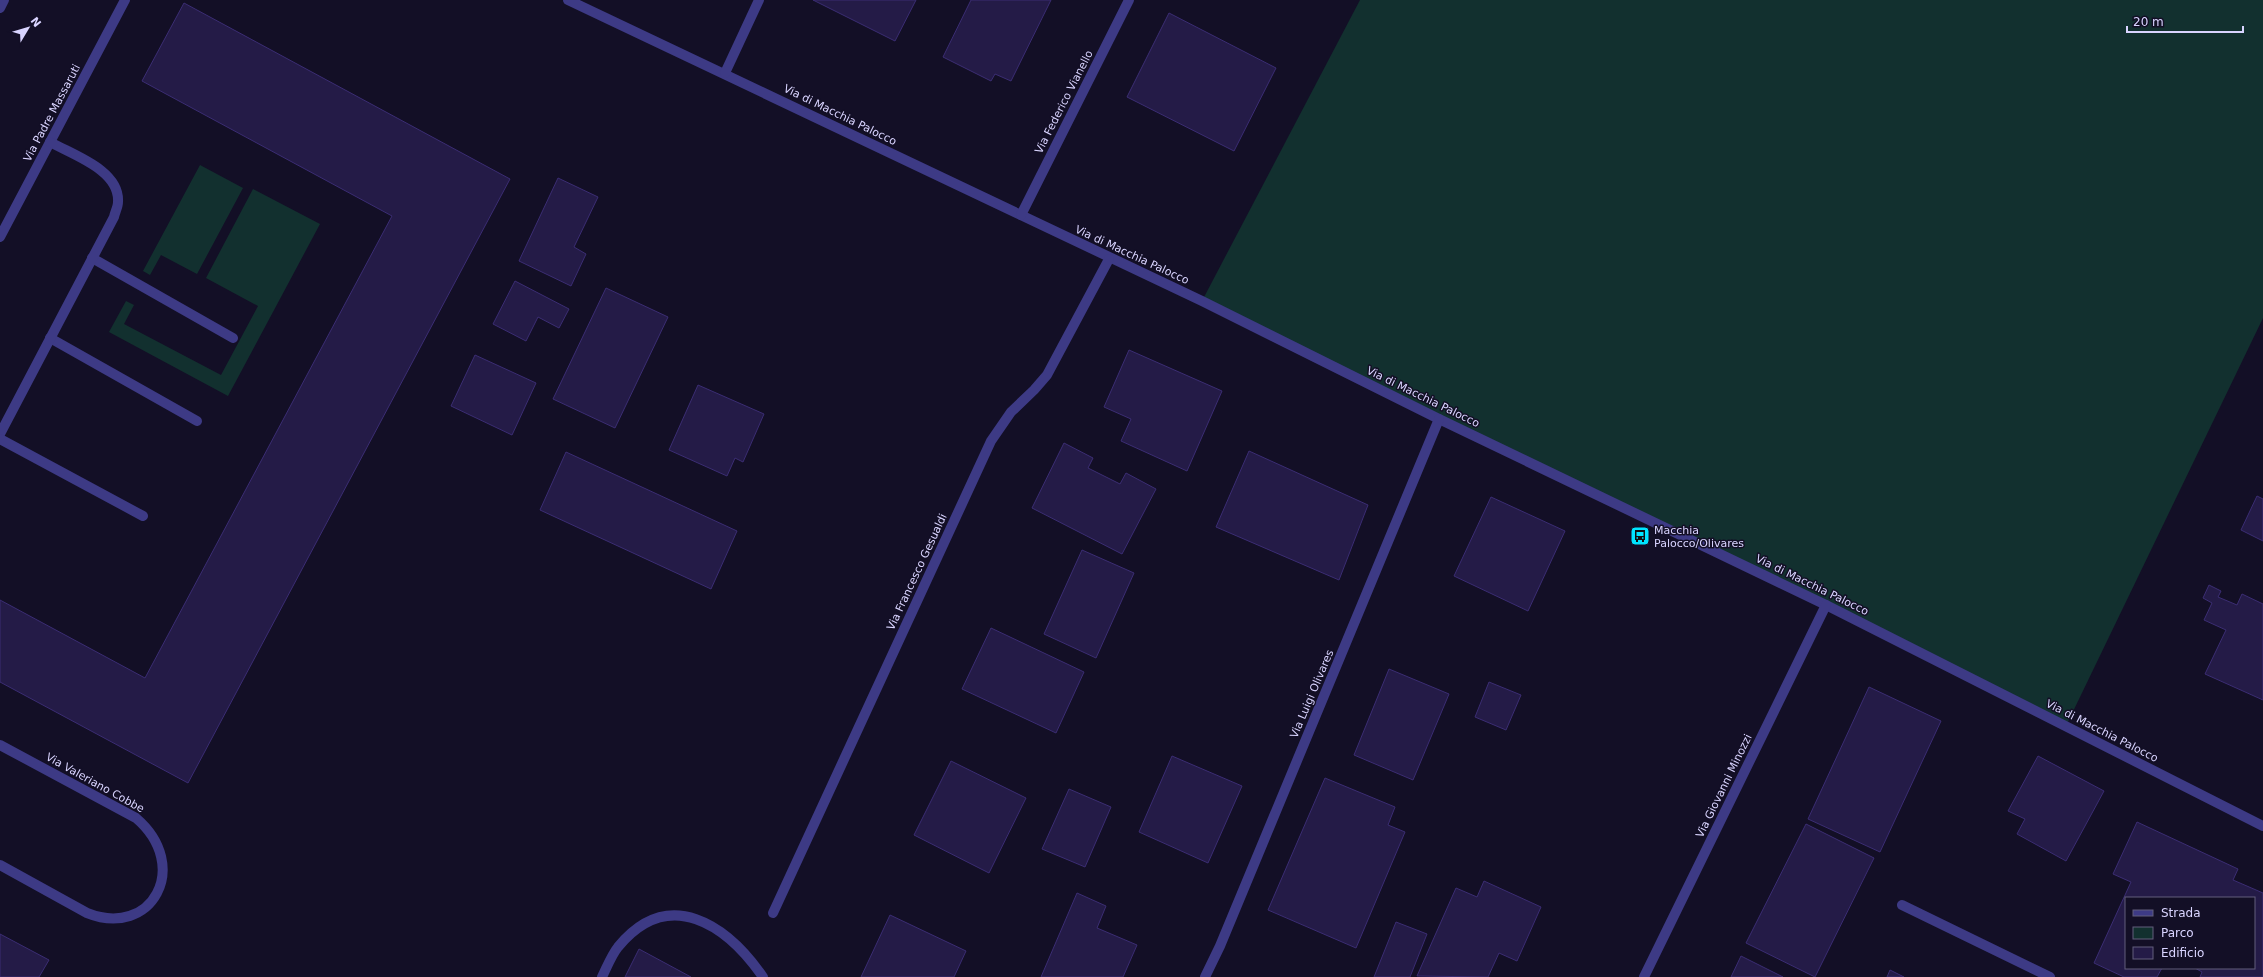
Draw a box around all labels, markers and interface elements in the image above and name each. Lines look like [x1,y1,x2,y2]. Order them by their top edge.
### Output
north arrow [8,8,48,48]
scale bar [2127,8,2243,34]
text: N [28,15,43,30]
text: 20 m [2133,15,2164,29]
street label: Via Federico Vianello [1032,48,1096,156]
street label: Via Padre Massaruti [21,62,83,164]
street label: Via di Macchia Palocco [781,82,899,148]
street label: Via di Macchia Palocco [1073,223,1191,287]
street label: Via di Macchia Palocco [1364,364,1482,430]
street label: Via Francesco Gesualdi [884,512,950,632]
place label: Macchia Palocco/Olivares [1654,524,1744,550]
bus stop icon: Macchia Palocco/Olivares [1629,525,1651,547]
street label: Via di Macchia Palocco [1753,552,1871,618]
street label: Via Luigi Olivares [1287,648,1337,740]
street label: Via di Macchia Palocco [2044,697,2161,765]
street label: Via Giovanni Minozzi [1693,732,1755,840]
street label: Via Valeriano Cobbe [44,751,147,816]
legend [2125,897,2255,969]
text: Strada [2161,906,2201,920]
text: Parco [2161,926,2194,940]
text: Edificio [2161,946,2204,960]

